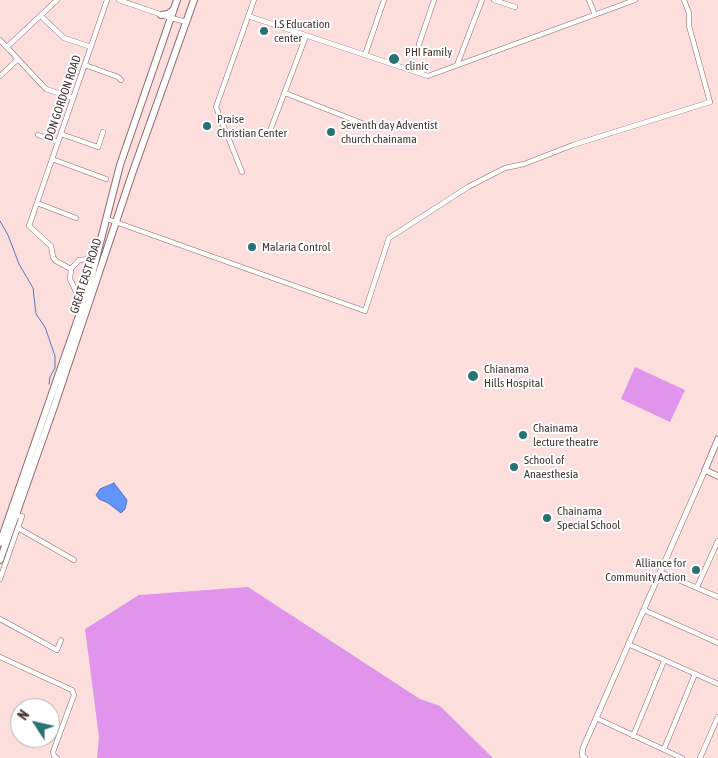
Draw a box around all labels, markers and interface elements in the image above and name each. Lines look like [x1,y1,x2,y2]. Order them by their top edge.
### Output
place label: I.S Education center [274,17,330,45]
marker: I.S Education center [258,25,270,37]
place label: PHI Family clinic [405,45,452,73]
marker: PHI Family clinic [387,52,401,66]
street label: DON GORDON ROAD [42,53,84,143]
place label: Praise Christian Center [217,112,287,140]
place label: Seventh day Adventist church chainama [341,118,438,146]
marker: Praise Christian Center [201,120,213,132]
marker: Seventh day Adventist church chainama [325,126,337,138]
street label: GREAT EAST ROAD [67,237,105,315]
place label: Malaria Control [262,240,331,254]
marker: Malaria Control [246,241,258,253]
place label: Chianama Hills Hospital [484,362,543,390]
marker: Chianama Hills Hospital [466,369,480,383]
place label: Chainama lecture theatre [533,421,599,449]
marker: Chainama lecture theatre [517,429,529,441]
place label: School of Anaesthesia [524,453,578,481]
marker: School of Anaesthesia [508,461,520,473]
place label: Chainama Special School [557,504,620,532]
marker: Chainama Special School [541,512,553,524]
place label: Alliance for Community Action [605,556,686,584]
marker: Alliance for Community Action [690,564,702,576]
north arrow [10,698,60,748]
text: N [15,707,32,723]

